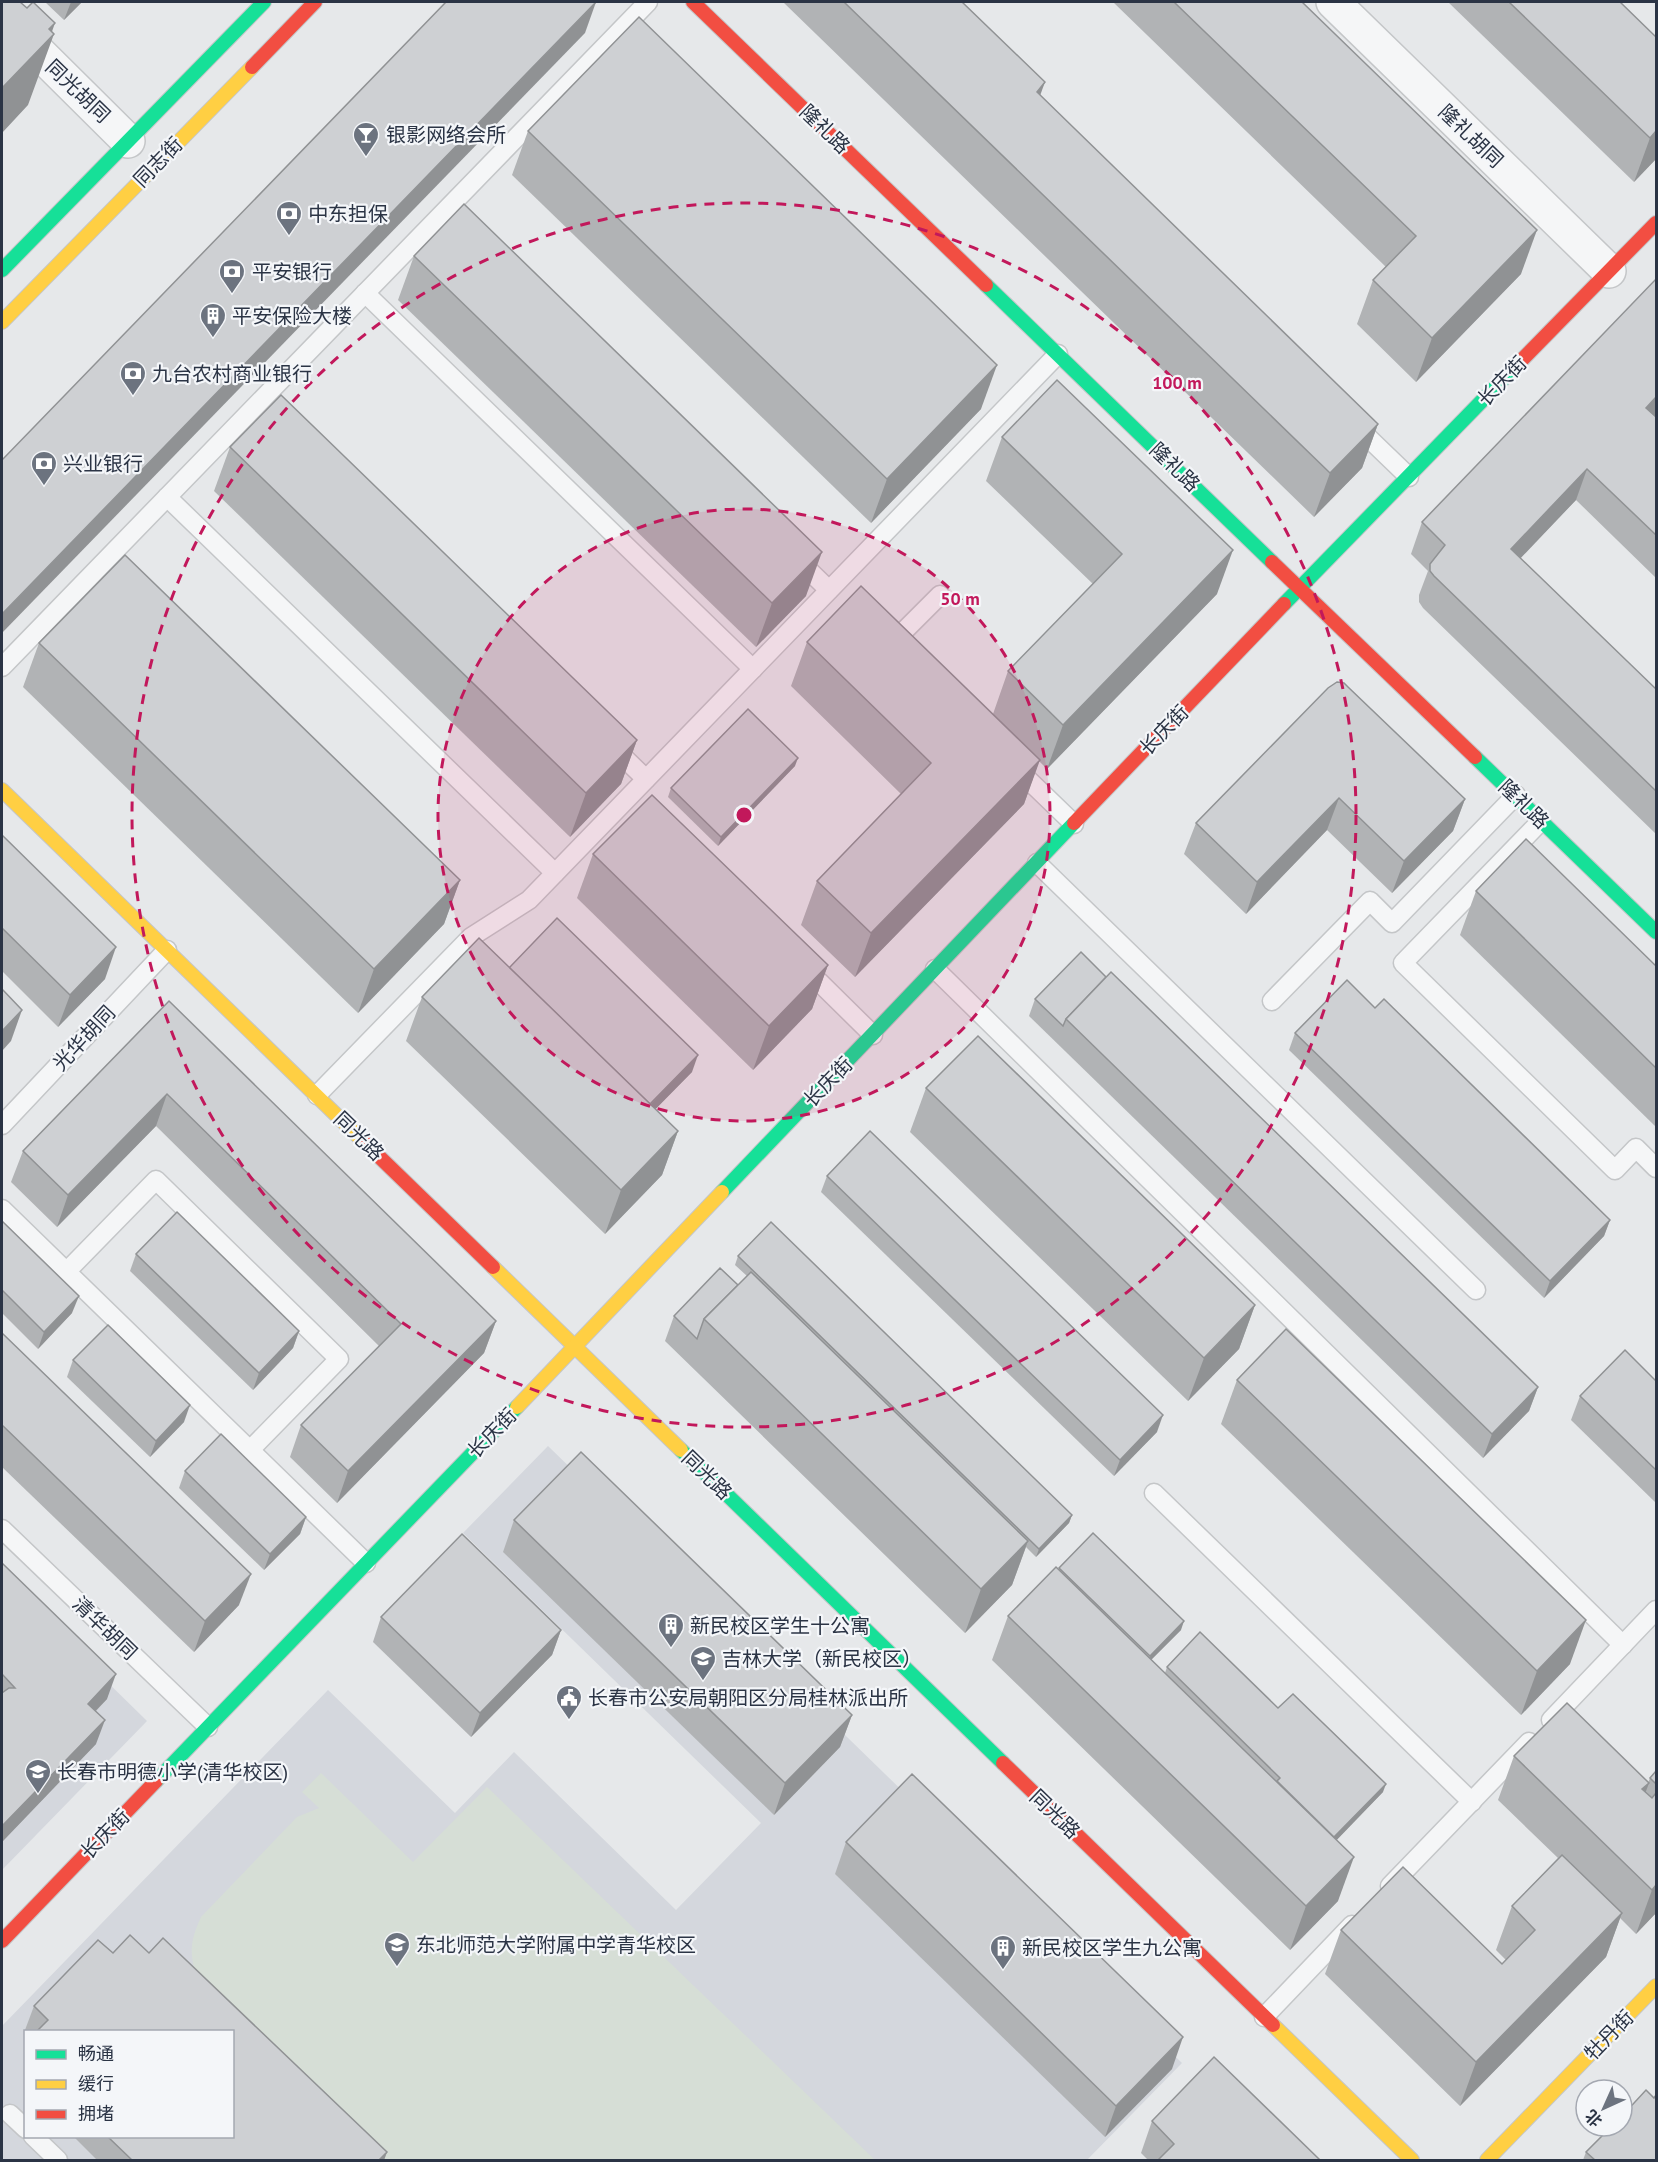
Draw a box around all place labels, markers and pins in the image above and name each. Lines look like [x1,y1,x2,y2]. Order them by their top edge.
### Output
bar icon: 银影网络会所 [351,120,381,158]
place label: 银影网络会所 [386,122,506,148]
bank icon: 中东担保 [274,199,304,237]
place label: 中东担保 [308,201,388,227]
bank icon: 平安银行 [217,257,247,295]
place label: 平安银行 [252,259,332,285]
building icon: 平安保险大楼 [198,301,228,339]
place label: 平安保险大楼 [232,303,352,329]
bank icon: 九台农村商业银行 [118,359,148,397]
place label: 九台农村商业银行 [152,361,312,387]
bank icon: 兴业银行 [29,449,59,487]
place label: 兴业银行 [63,451,143,477]
centre of rings [734,805,754,825]
building icon: 新民校区学生十公寓 [656,1611,686,1649]
place label: 新民校区学生十公寓 [690,1613,870,1639]
school or university icon: 吉林大学（新民校区） [688,1644,718,1682]
place label: 吉林大学（新民校区） [722,1646,922,1672]
public building icon: 长春市公安局朝阳区分局桂林派出所 [554,1683,584,1721]
place label: 长春市公安局朝阳区分局桂林派出所 [588,1685,908,1711]
school or university icon: 长春市明德小学(清华校区) [23,1757,53,1795]
place label: 长春市明德小学(清华校区) [57,1759,288,1785]
school or university icon: 东北师范大学附属中学青华校区 [382,1930,412,1968]
place label: 东北师范大学附属中学青华校区 [416,1932,696,1958]
building icon: 新民校区学生九公寓 [988,1933,1018,1971]
place label: 新民校区学生九公寓 [1022,1935,1202,1961]

